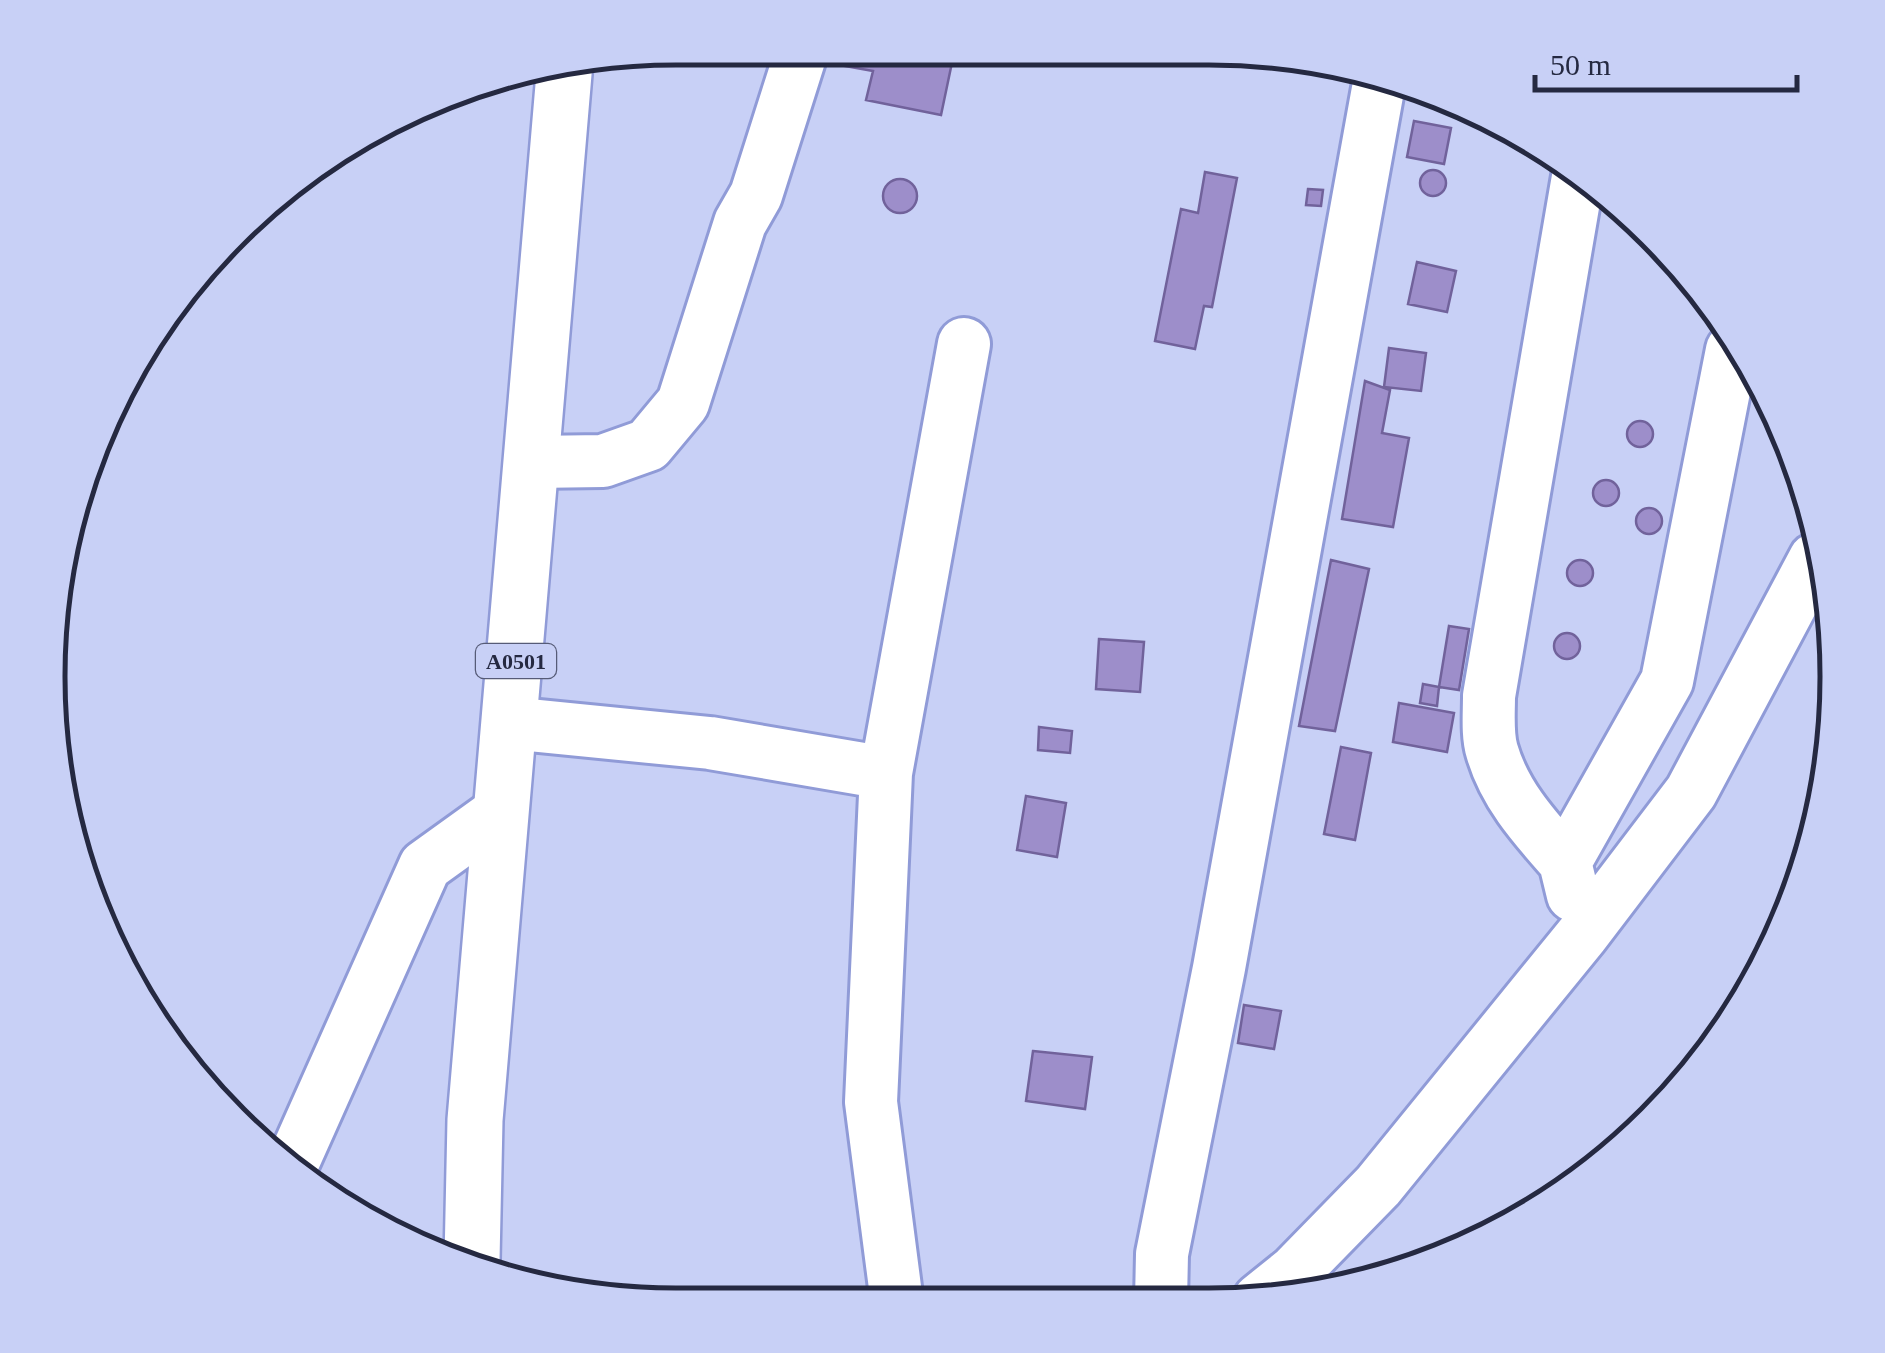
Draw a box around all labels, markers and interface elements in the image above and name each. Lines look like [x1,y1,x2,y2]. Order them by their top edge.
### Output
scale bar [1535,30,1798,92]
text: 50 m [1550,48,1611,81]
road number: A0501 [476,644,556,678]

